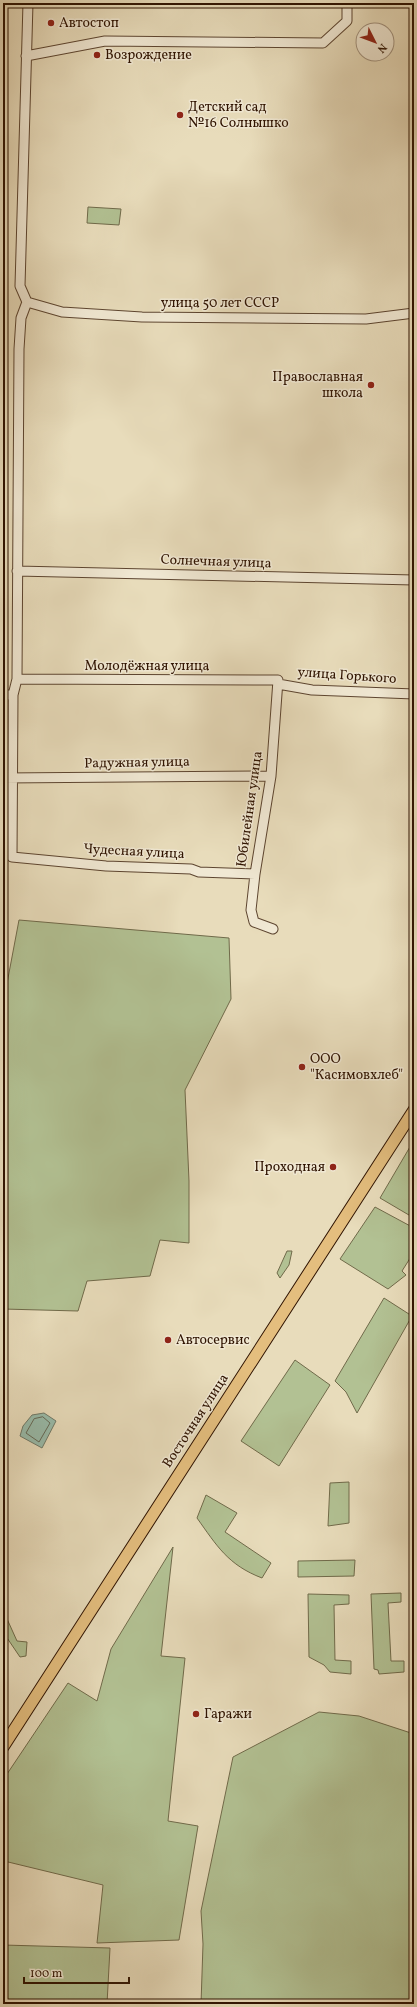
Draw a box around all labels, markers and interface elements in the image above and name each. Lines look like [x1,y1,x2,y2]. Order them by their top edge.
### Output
place label: Автостоп [59,14,119,33]
marker: Автостоп [46,18,56,28]
north arrow [355,22,395,62]
text: N [373,40,390,56]
place label: Возрождение [105,46,192,65]
marker: Возрождение [92,50,102,60]
place label: Детский сад №16 Солнышко [188,98,289,133]
marker: Детский сад №16 Солнышко [175,110,185,120]
street label: улица 50 лет СССР [161,294,279,313]
place label: Православная школа [272,368,363,403]
marker: Православная школа [366,380,376,390]
street label: Солнечная улица [160,551,272,573]
street label: Молодёжная улица [84,657,210,676]
street label: улица Горького [297,663,397,689]
street label: Юбилейная улица [232,750,268,868]
street label: Радужная улица [84,753,190,773]
street label: Чудесная улица [83,840,185,864]
place label: ООО "Касимовхлеб" [310,1050,403,1085]
marker: ООО "Касимовхлеб" [297,1062,307,1072]
place label: Проходная [254,1158,325,1177]
marker: Проходная [328,1162,338,1172]
place label: Автосервис [176,1331,250,1350]
marker: Автосервис [163,1335,173,1345]
street label: Восточная улица [158,1370,234,1472]
place label: Гаражи [204,1705,253,1724]
marker: Гаражи [191,1709,201,1719]
scale bar [24,1959,129,1985]
text: 100 m [30,1966,63,1982]

